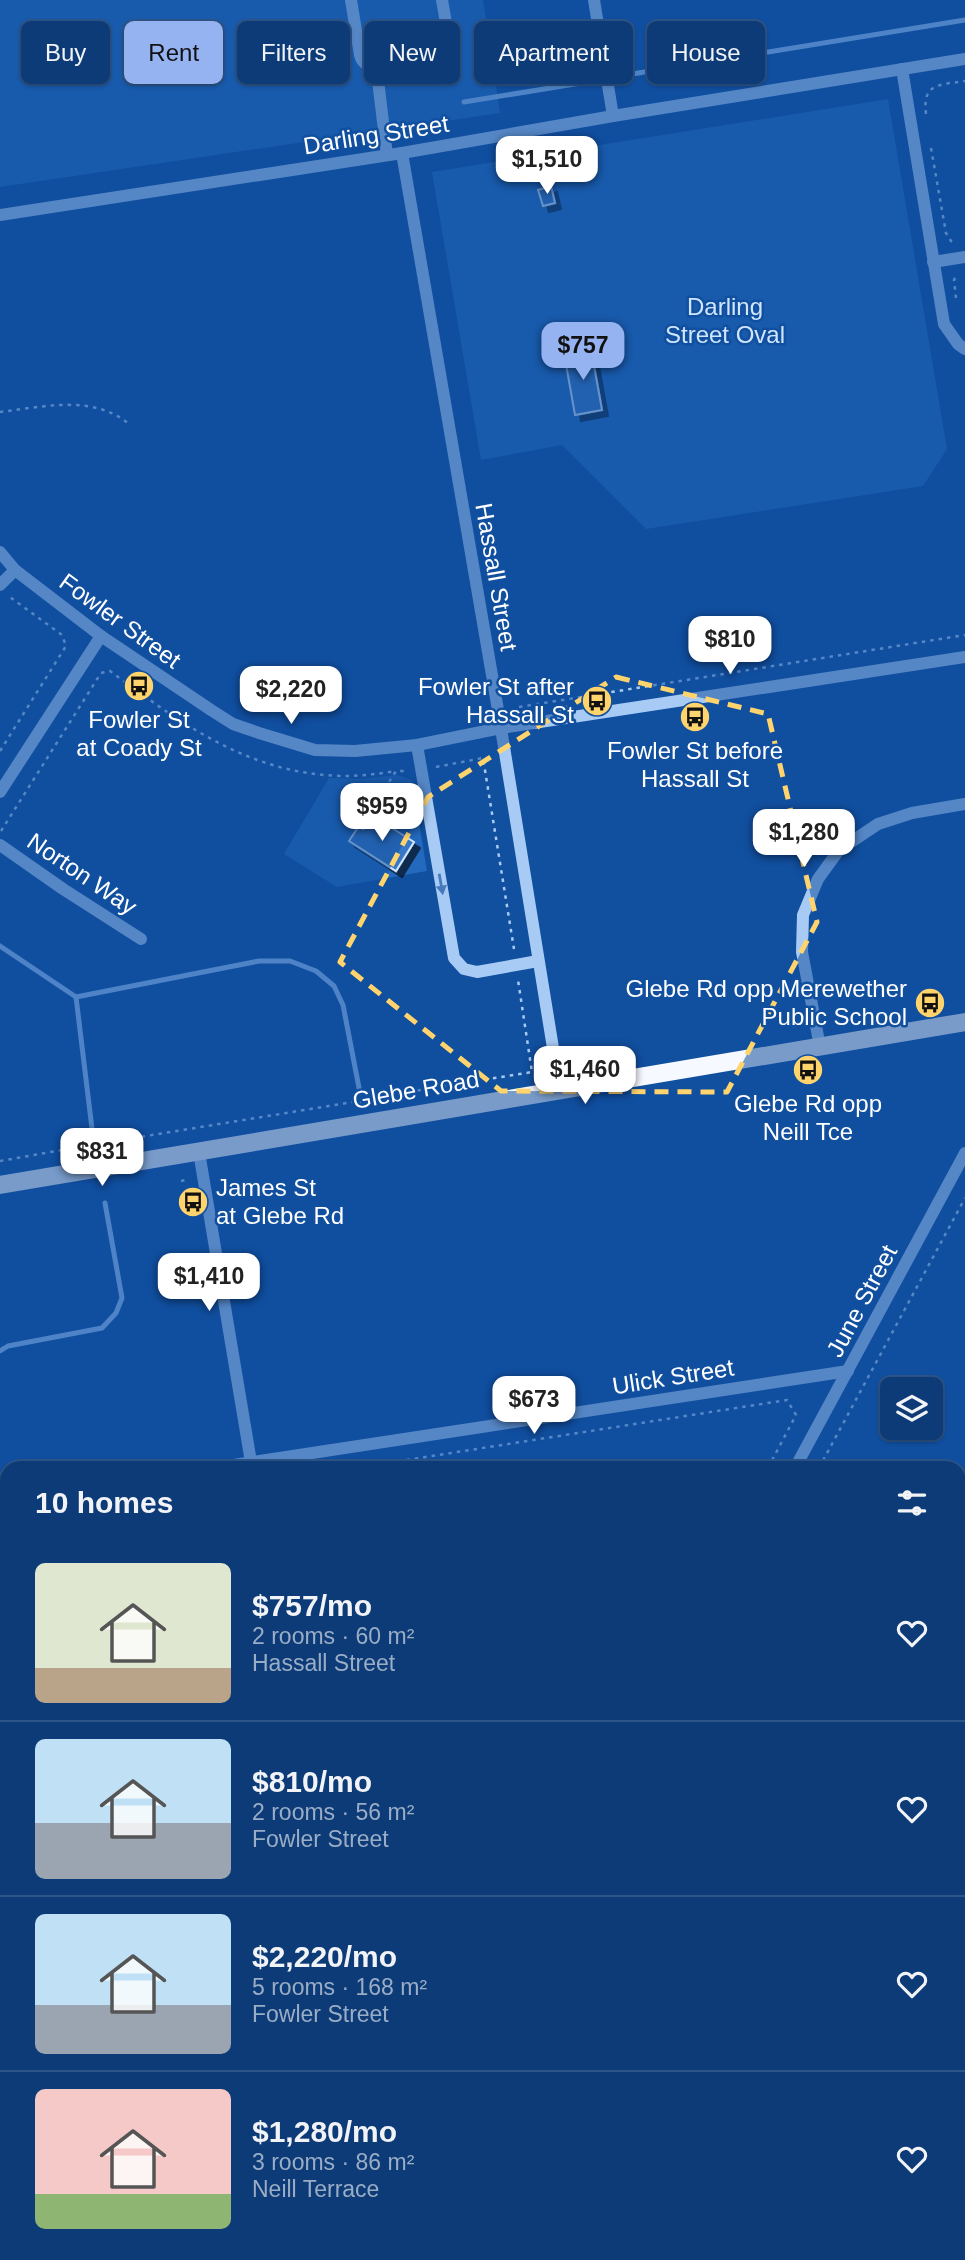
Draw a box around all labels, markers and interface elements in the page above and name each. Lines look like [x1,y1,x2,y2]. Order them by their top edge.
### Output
chip: Buy [21,21,110,84]
chip: Rent [124,21,223,84]
chip: Filters [237,21,350,84]
chip: New [364,21,460,84]
chip: Apartment [474,21,633,84]
chip: House [647,21,765,84]
street label: Darling Street [301,110,451,159]
pin: $1,510 [490,136,604,196]
text: $1,510 [512,146,582,172]
park label: Darling Street Oval [665,293,785,348]
pin: $757 [542,322,624,382]
text: $757 [557,332,609,358]
street label: Hassall Street [470,501,523,653]
street label: Fowler Street [55,568,186,674]
pin: $810 [689,616,771,676]
text: $810 [704,626,756,652]
pin: $2,220 [234,666,348,726]
bus stop icon: Fowler St at Coady St [122,669,156,703]
place label: Fowler St after Hassall St [418,673,574,728]
text: $2,220 [256,676,326,702]
bus stop icon: Fowler St after Hassall St [580,684,614,718]
bus stop icon: Fowler St before Hassall St [678,700,712,734]
place label: Fowler St at Coady St [76,706,202,761]
place label: Fowler St before Hassall St [607,737,783,792]
pin: $959 [341,784,423,843]
text: $959 [356,793,408,819]
pin: $1,280 [747,810,861,869]
text: $1,280 [769,819,839,845]
street label: Norton Way [23,827,142,920]
one-way arrow [436,873,447,895]
place label: Glebe Rd opp Merewether Public School [626,975,907,1030]
bus stop icon: Glebe Rd opp Merewether Public School [913,986,947,1020]
pin: $1,460 [528,1046,642,1106]
bus stop icon: Glebe Rd opp Neill Tce [791,1053,825,1087]
text: $1,460 [550,1056,620,1082]
street label: Glebe Road [350,1065,481,1114]
place label: Glebe Rd opp Neill Tce [734,1090,882,1145]
pin: $831 [61,1128,143,1188]
text: $831 [76,1138,128,1164]
place label: James St at Glebe Rd [216,1174,344,1229]
bus stop icon: James St at Glebe Rd [176,1185,210,1219]
street label: June Street [821,1240,902,1361]
pin: $1,410 [152,1254,266,1313]
text: $1,410 [174,1263,244,1289]
street label: Ulick Street [610,1354,736,1399]
pin: $673 [493,1376,575,1436]
map controls [880,1377,943,1440]
button: layers [880,1377,943,1440]
text: $673 [508,1386,560,1412]
icon: filters [893,1484,931,1522]
text: 10 homes [35,1486,173,1519]
text: $757/mo [252,1589,372,1622]
icon: home [91,1591,175,1675]
icon: heart [893,1614,931,1652]
text: 2 rooms · 60 m² [252,1623,414,1649]
text: Hassall Street [252,1650,395,1676]
text: $810/mo [252,1765,372,1798]
icon: home [91,1767,175,1851]
icon: heart [893,1790,931,1828]
text: 2 rooms · 56 m² [252,1799,414,1825]
text: Fowler Street [252,1826,389,1852]
text: $2,220/mo [252,1940,397,1973]
icon: home [91,1942,175,2026]
icon: heart [893,1965,931,2003]
text: 5 rooms · 168 m² [252,1974,427,2000]
text: Fowler Street [252,2001,389,2027]
text: $1,280/mo [252,2115,397,2148]
icon: home [91,2117,175,2201]
icon: heart [893,2140,931,2178]
text: 3 rooms · 86 m² [252,2149,414,2175]
text: Neill Terrace [252,2176,379,2202]

